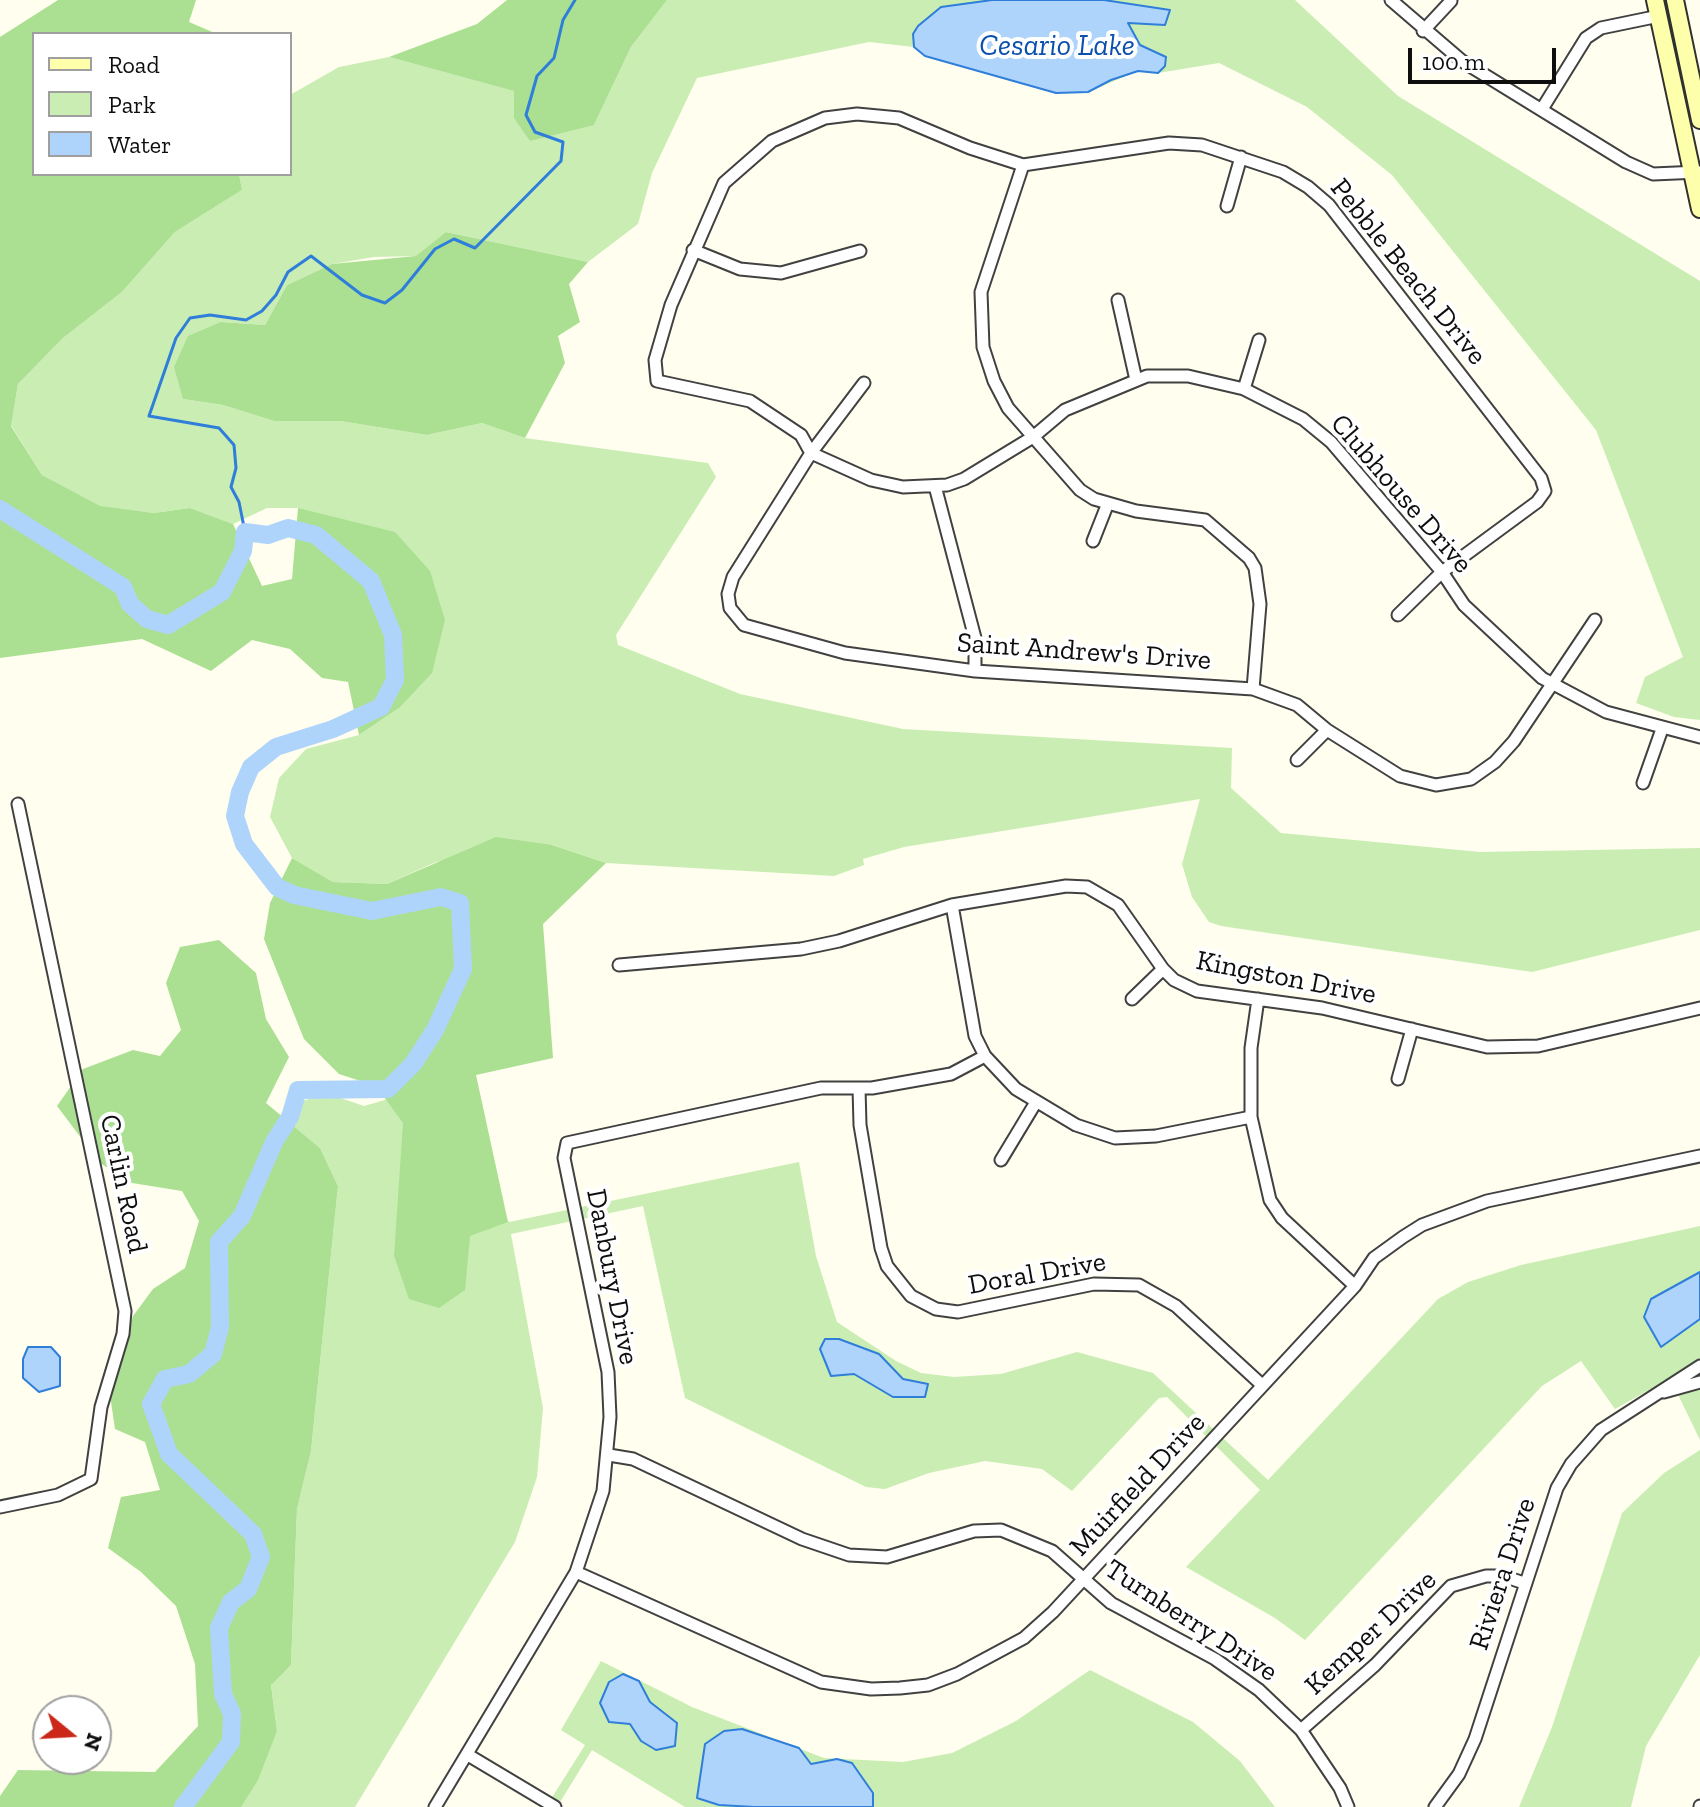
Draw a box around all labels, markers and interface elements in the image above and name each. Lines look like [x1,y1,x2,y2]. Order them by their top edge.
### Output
water label: Cesario Lake [979,28,1135,64]
legend [32,32,292,176]
scale bar [1412,32,1560,82]
text: 100 m [1422,47,1485,76]
text: Road [108,50,160,79]
text: Park [108,90,156,119]
text: Water [108,130,171,159]
street label: Pebble Beach Drive [1323,172,1493,372]
street label: Clubhouse Drive [1323,408,1479,580]
street label: Saint Andrew's Drive [956,626,1212,678]
street label: Kingston Drive [1193,944,1379,1012]
street label: Carlin Road [92,1112,154,1256]
street label: Danbury Drive [579,1186,645,1368]
street label: Doral Drive [966,1245,1108,1303]
street label: Muirfield Drive [1063,1406,1213,1564]
street label: Riviera Drive [1463,1494,1543,1654]
street label: Turnberry Drive [1098,1553,1284,1689]
street label: Kemper Drive [1298,1564,1444,1702]
north arrow [32,1695,112,1775]
text: N [78,1730,109,1754]

